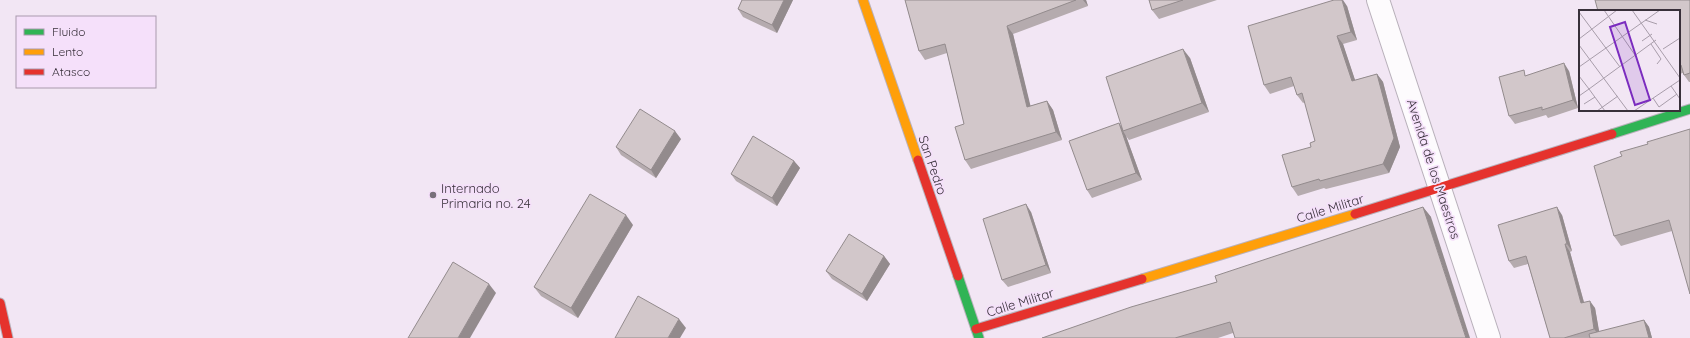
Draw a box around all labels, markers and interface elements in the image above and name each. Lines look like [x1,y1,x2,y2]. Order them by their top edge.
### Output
inset map [1579,10,1680,111]
legend [16,16,156,88]
text: Fluido [52,24,85,39]
text: Lento [52,44,83,59]
text: Atasco [52,64,90,79]
street label: Avenida de los Maestros [1404,97,1464,241]
street label: San Pedro [915,133,951,197]
place label: Internado Primaria no. 24 [441,180,531,211]
marker: Internado Primaria no. 24 [428,190,438,200]
street label: Calle Militar [1294,190,1366,226]
street label: Calle Militar [984,284,1056,320]

